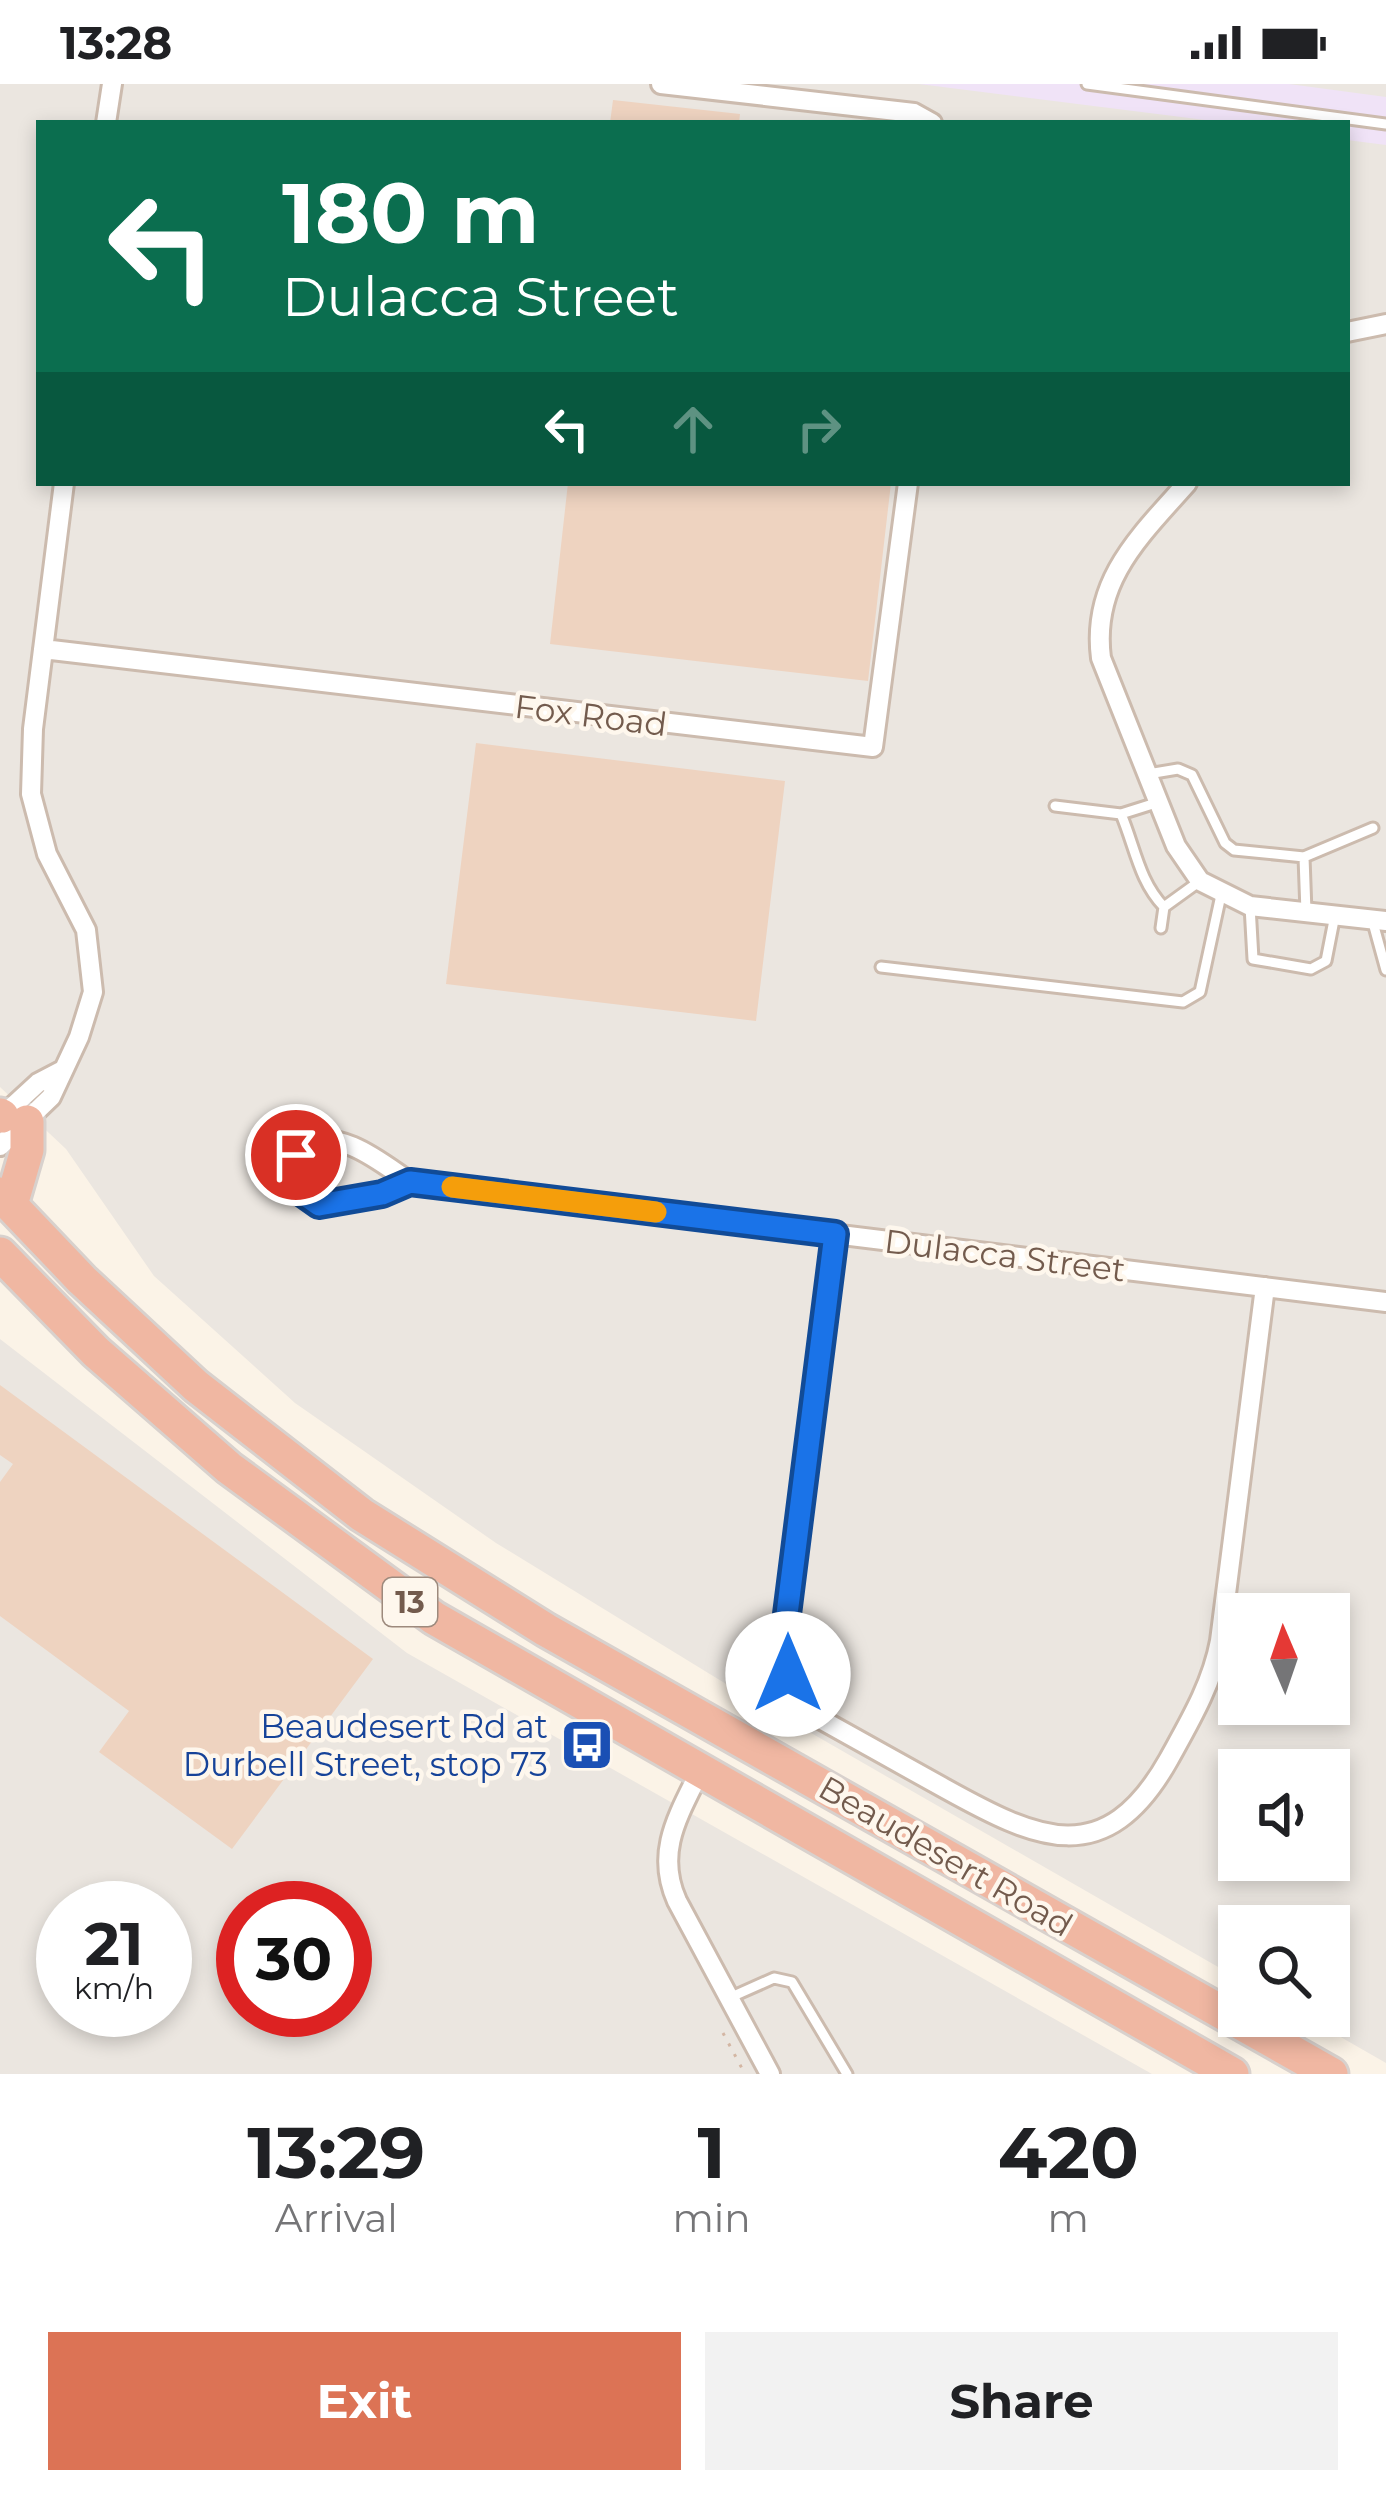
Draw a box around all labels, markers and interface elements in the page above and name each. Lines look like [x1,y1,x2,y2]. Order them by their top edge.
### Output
text: 13:28 [60,15,172,70]
text: 180 m [282,162,539,264]
icon: left [84,168,240,324]
text: Dulacca Street [282,264,679,330]
icon: left [534,396,600,462]
icon: ahead [660,396,726,462]
icon: right [786,396,852,462]
street label: Fox Road [513,686,669,744]
pin [245,1104,347,1206]
icon: arrive [263,1122,329,1188]
street label: Dulacca Street [882,1220,1128,1290]
road number: 13 [383,1578,437,1626]
north arrow [1218,1593,1350,1725]
map controls [1218,1593,1350,2037]
position arrow [725,1611,851,1737]
place label: Beaudesert Rd at Durbell Street, stop 73 [183,1706,548,1784]
bus stop icon: Beaudesert Rd at Durbell Street, stop 73 [559,1717,615,1773]
button: sound [1218,1749,1350,1881]
street label: Beaudesert Road [812,1767,1080,1945]
speed limit sign: 30 [216,1881,372,2037]
button: search [1218,1905,1350,2037]
text: 21 [85,1907,143,1980]
text: km/h [74,1970,154,2007]
text: 13:29 [247,2108,425,2196]
text: 1 [697,2108,726,2196]
text: 420 [998,2108,1139,2196]
text: Arrival [275,2194,398,2242]
text: min [672,2194,751,2242]
text: m [1048,2194,1089,2242]
button: Exit [48,2332,681,2470]
button: Share [705,2332,1338,2470]

